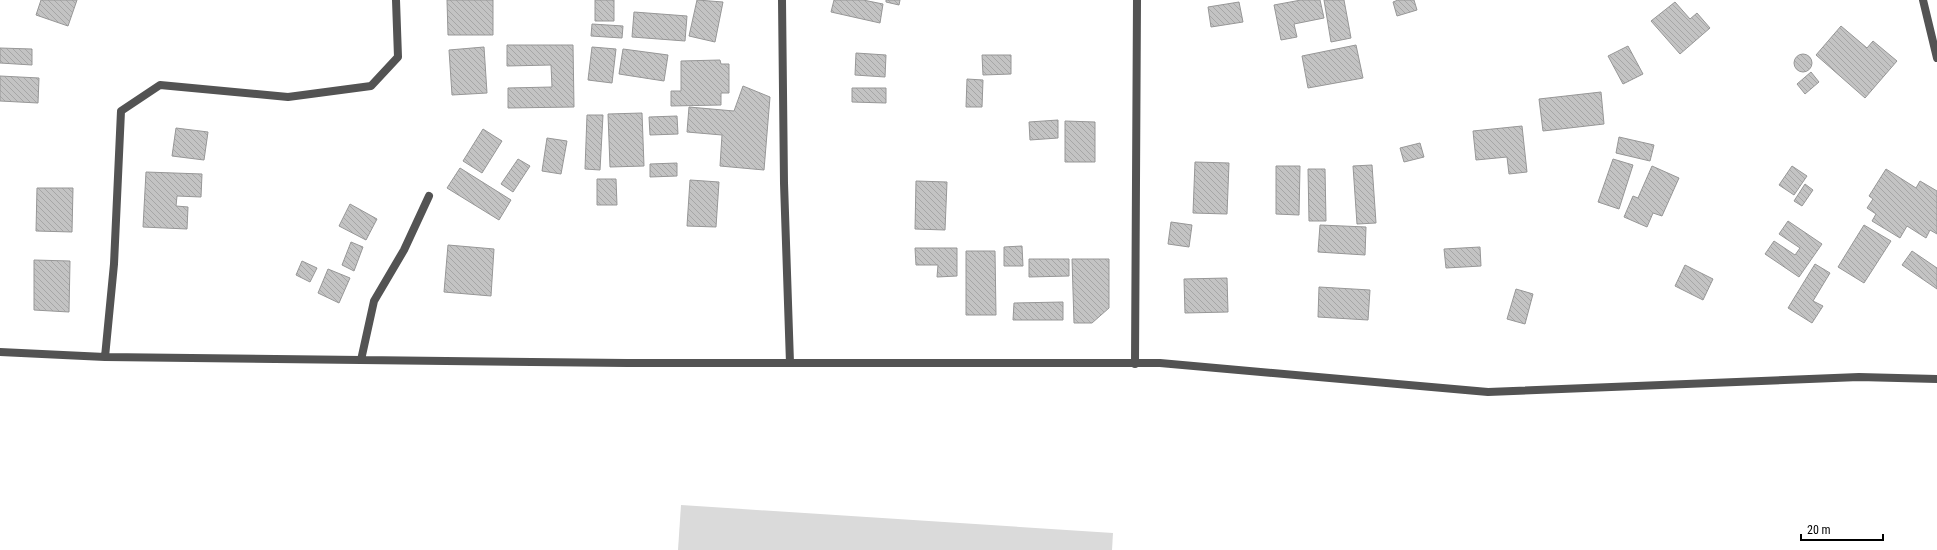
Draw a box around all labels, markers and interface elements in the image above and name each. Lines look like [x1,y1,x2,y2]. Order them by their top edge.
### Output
scale bar [1801,516,1883,542]
text: 20 m [1807,523,1831,537]

